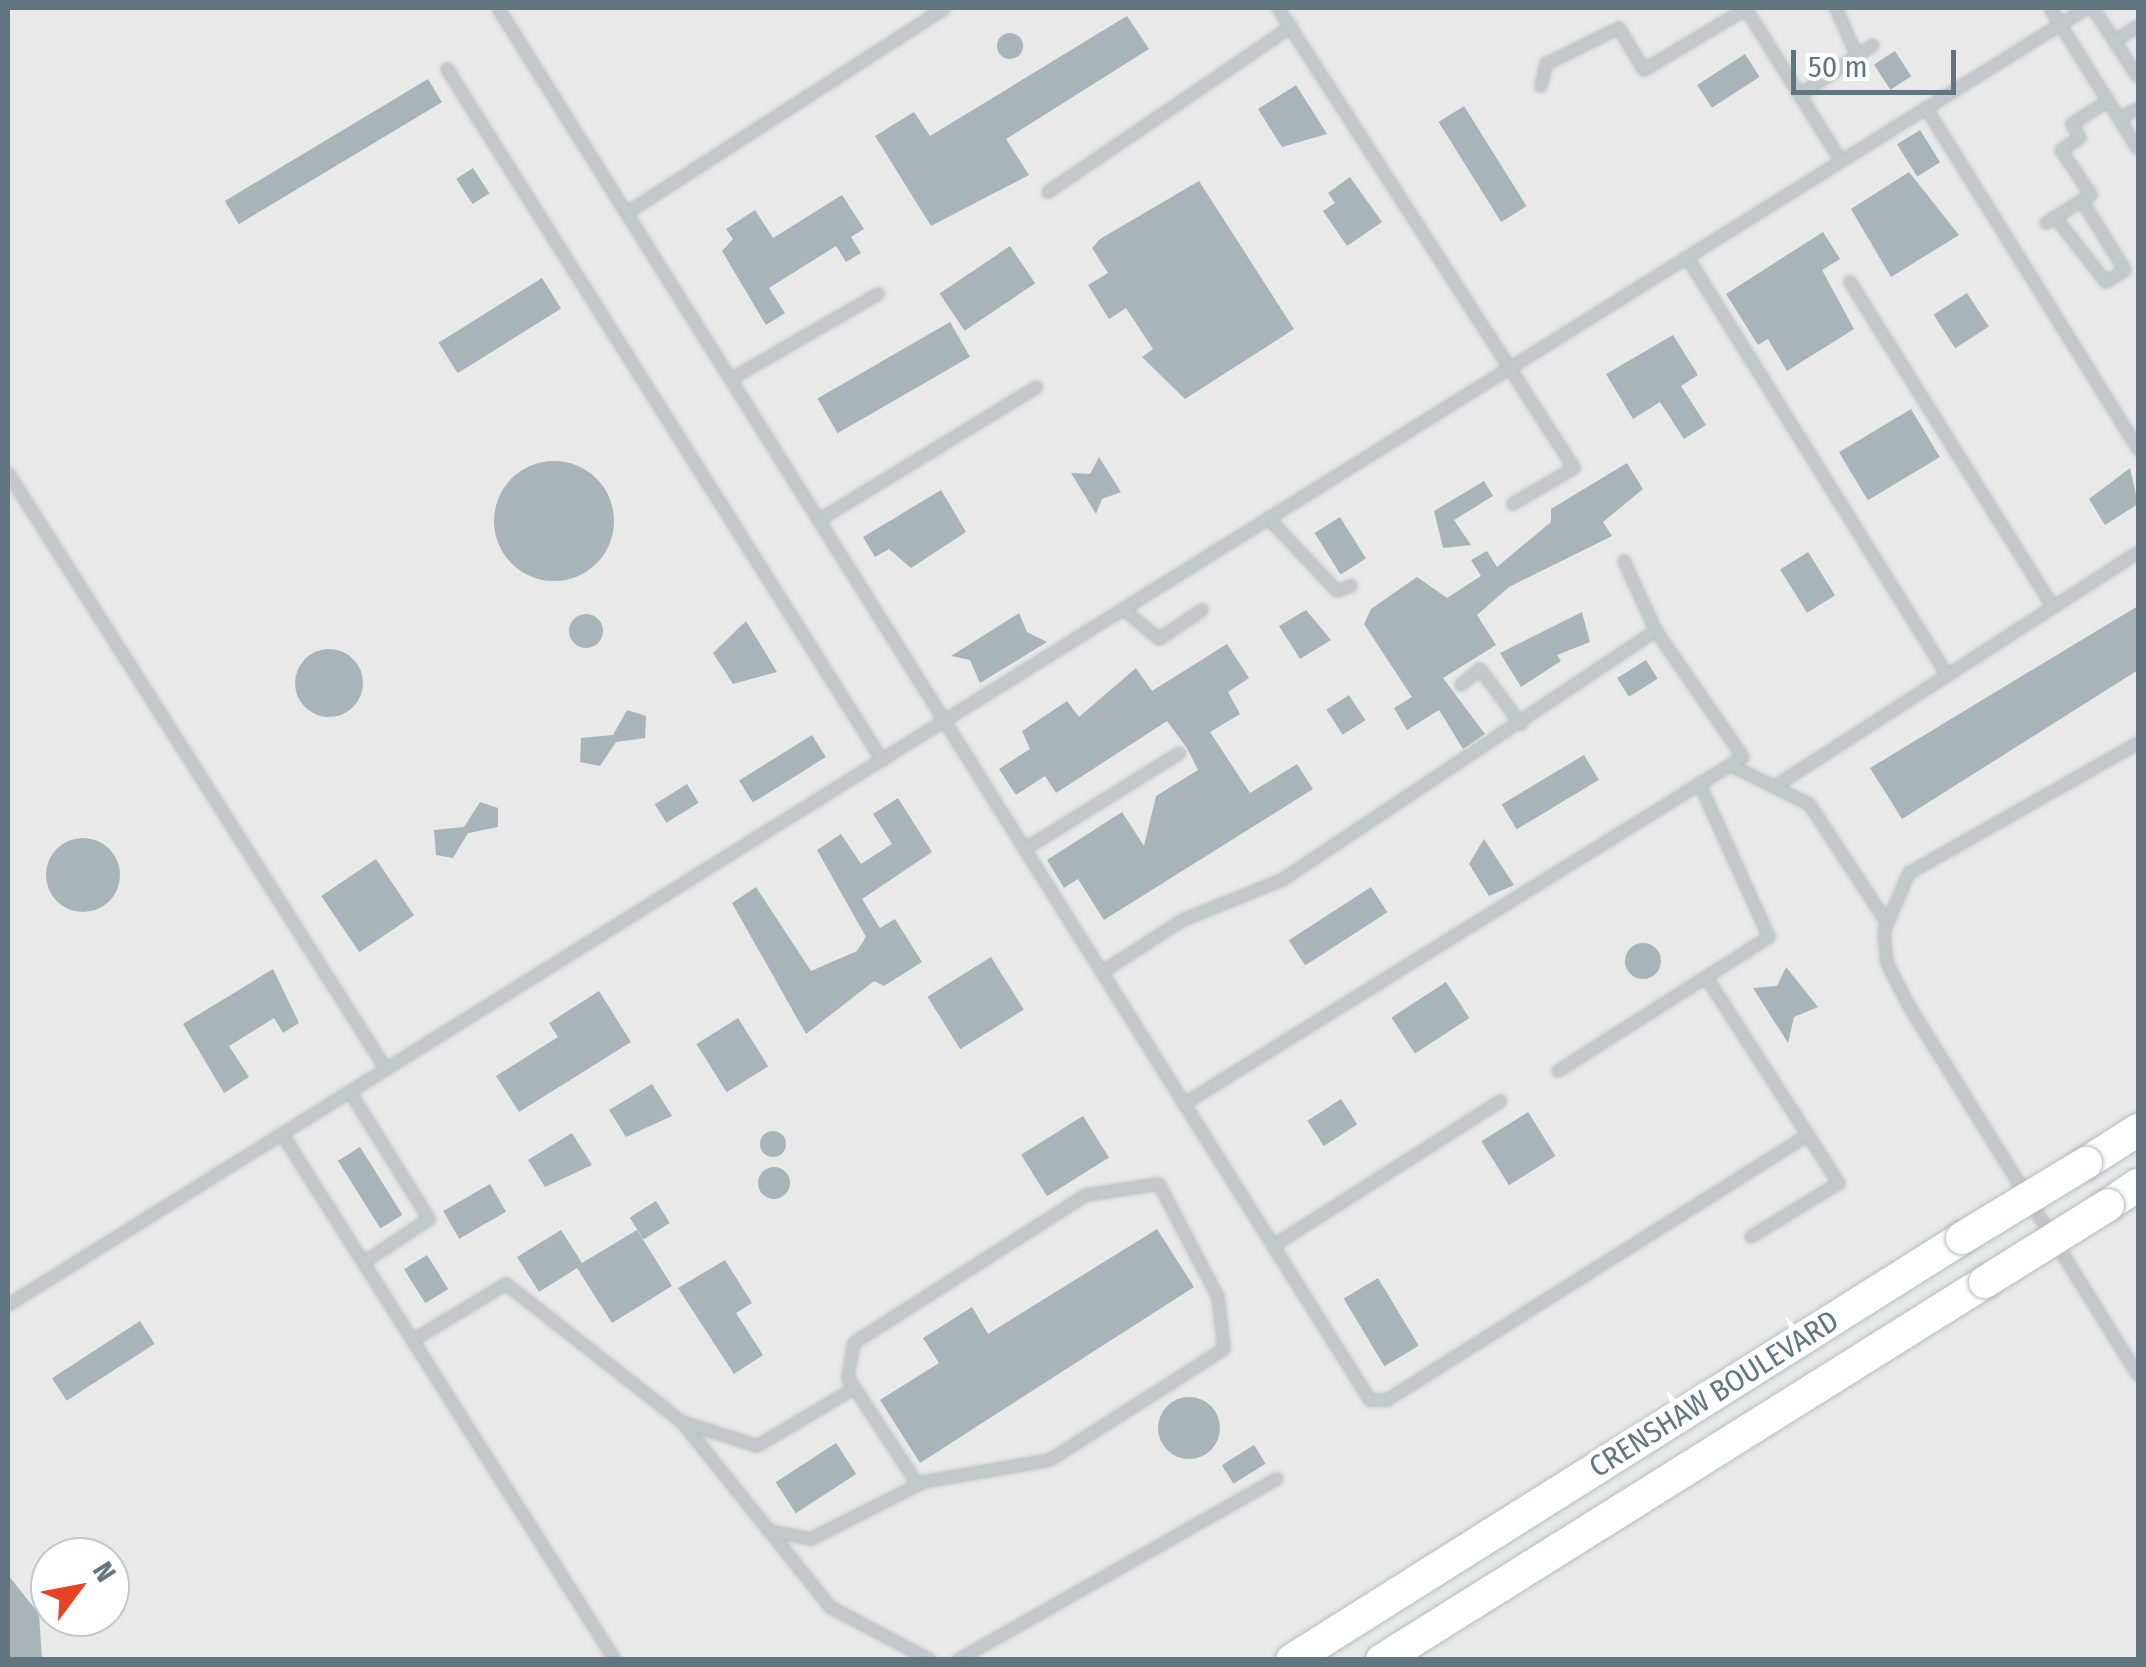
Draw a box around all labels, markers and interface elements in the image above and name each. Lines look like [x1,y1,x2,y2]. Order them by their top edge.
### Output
scale bar [1796,30,1961,92]
text: 50 m [1808,49,1868,85]
street label: CRENSHAW BOULEVARD [1583,1303,1845,1485]
north arrow [30,1537,130,1637]
text: N [86,1556,123,1588]

